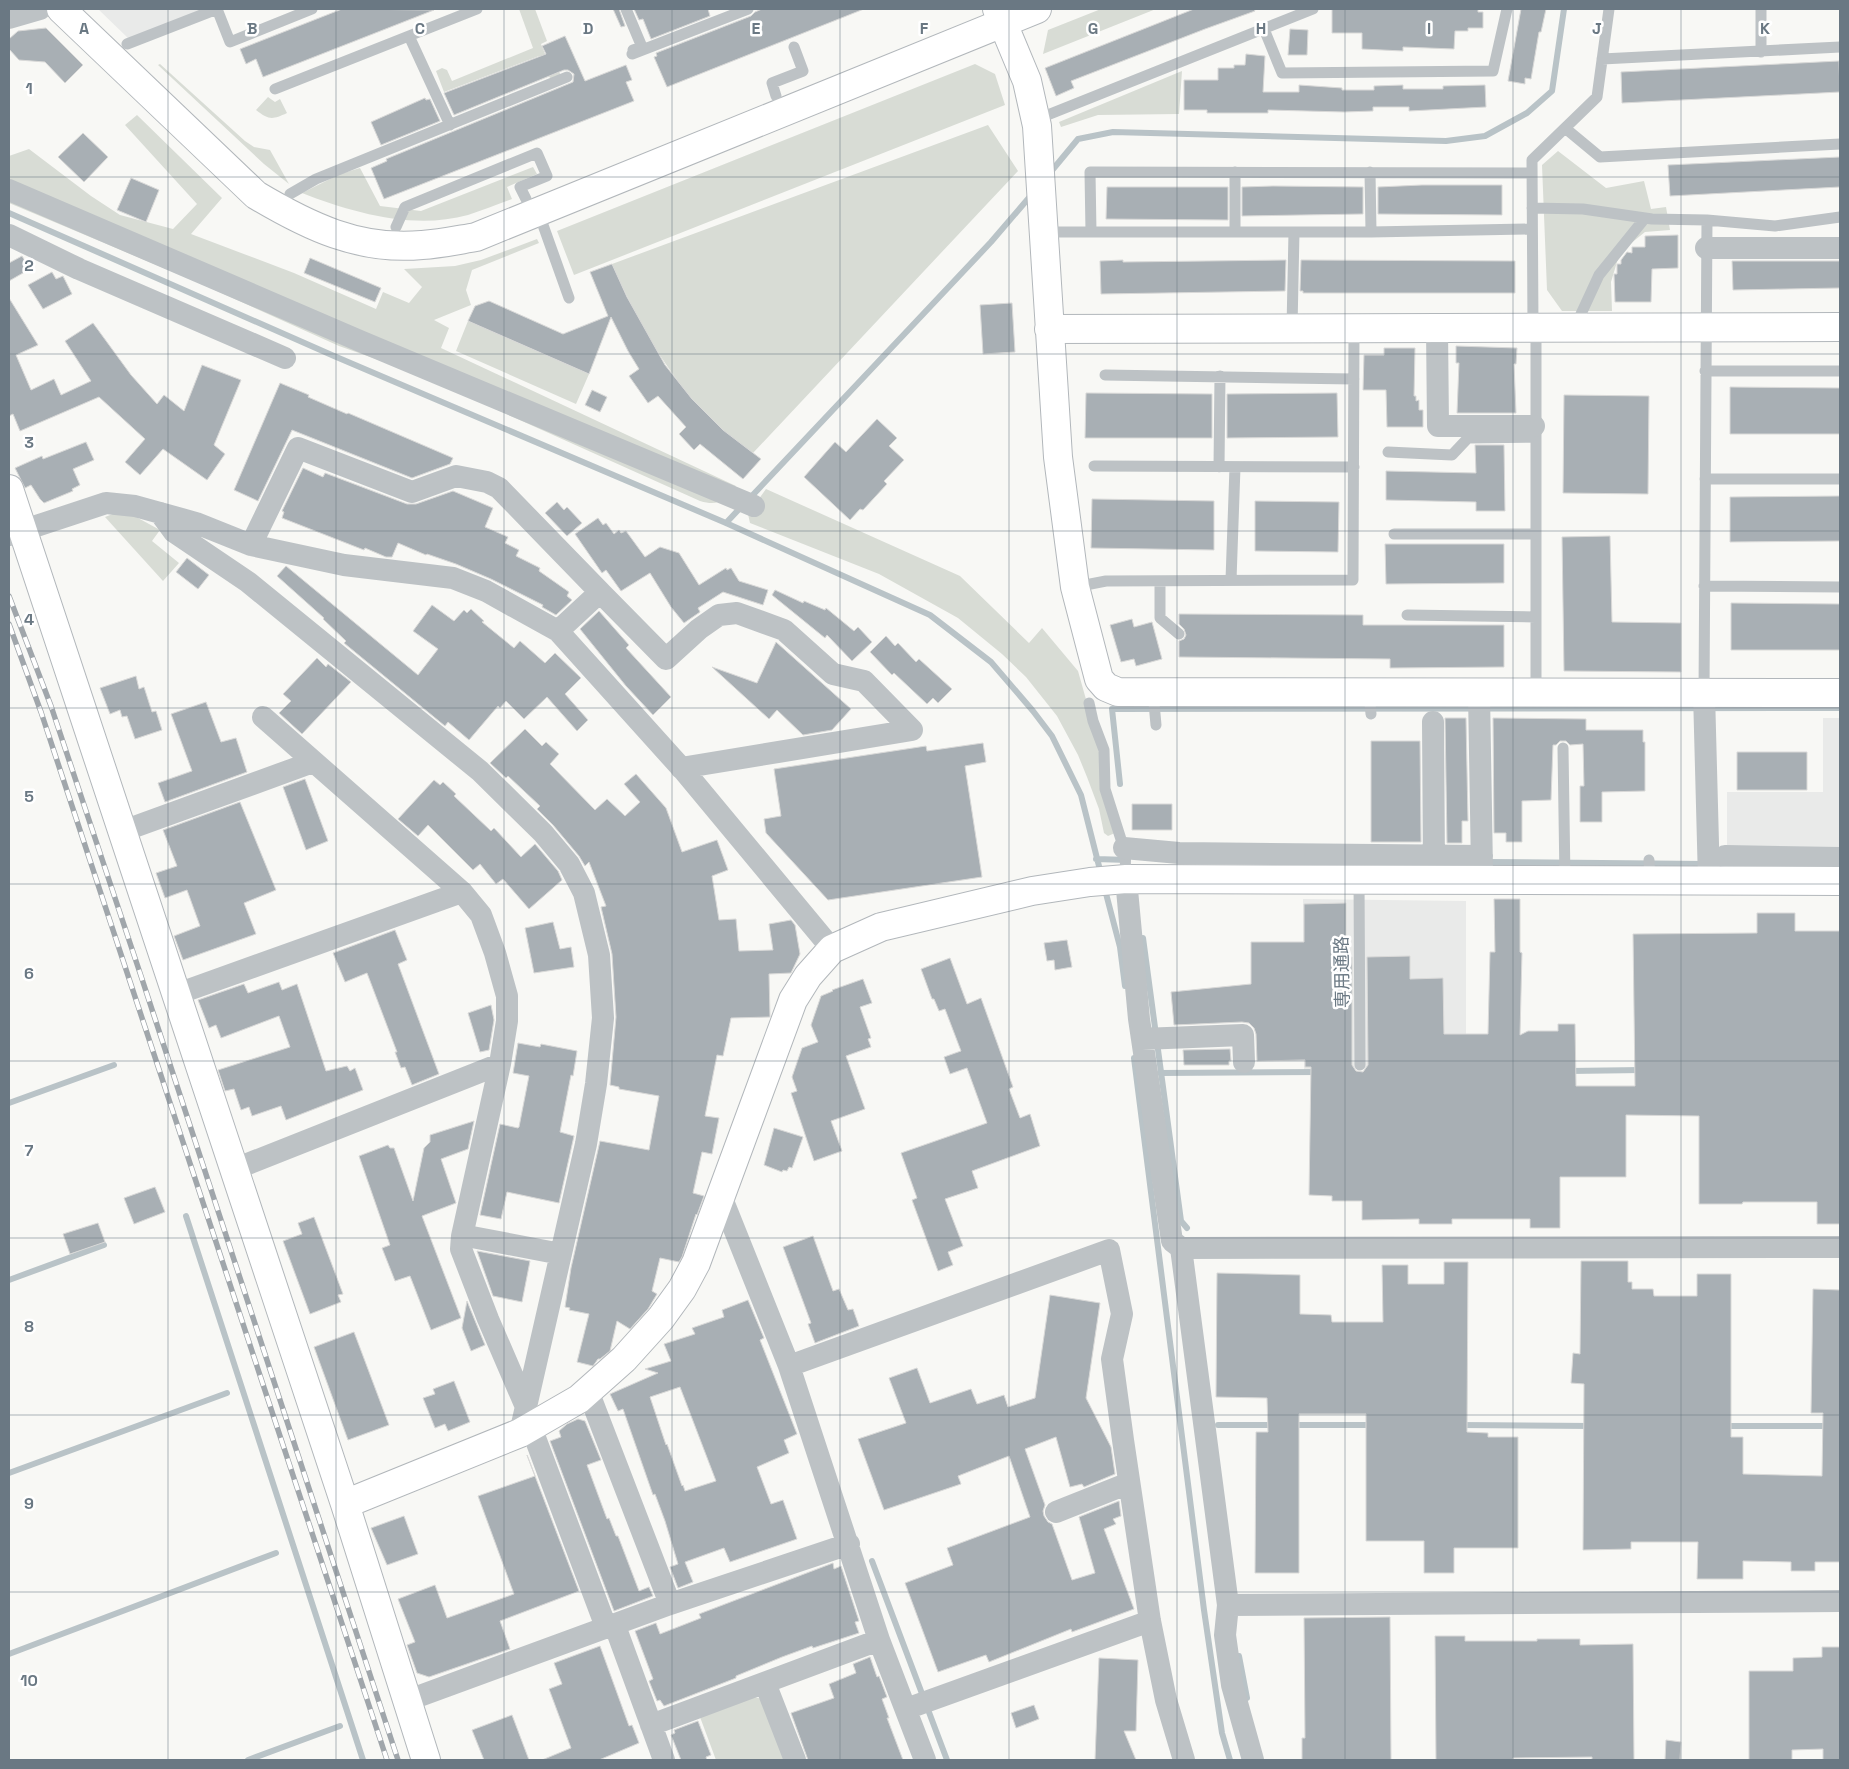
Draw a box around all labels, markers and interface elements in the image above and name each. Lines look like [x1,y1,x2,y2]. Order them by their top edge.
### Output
text: A [79,18,89,39]
text: B [247,18,257,39]
text: C [415,18,425,39]
text: D [583,18,593,39]
text: E [752,18,761,39]
text: F [920,18,929,39]
text: G [1088,18,1098,39]
text: H [1256,18,1266,39]
text: I [1427,18,1431,39]
text: J [1592,18,1602,39]
text: K [1760,18,1770,39]
text: 1 [25,78,33,99]
text: 2 [24,255,34,276]
text: 3 [24,432,34,453]
text: 4 [24,609,34,630]
text: 5 [24,786,34,807]
street label: 専用通路 [1329,936,1354,1008]
text: 6 [24,963,34,984]
text: 7 [25,1140,34,1161]
text: 8 [24,1316,34,1337]
text: 9 [24,1493,34,1514]
text: 10 [20,1670,38,1691]

